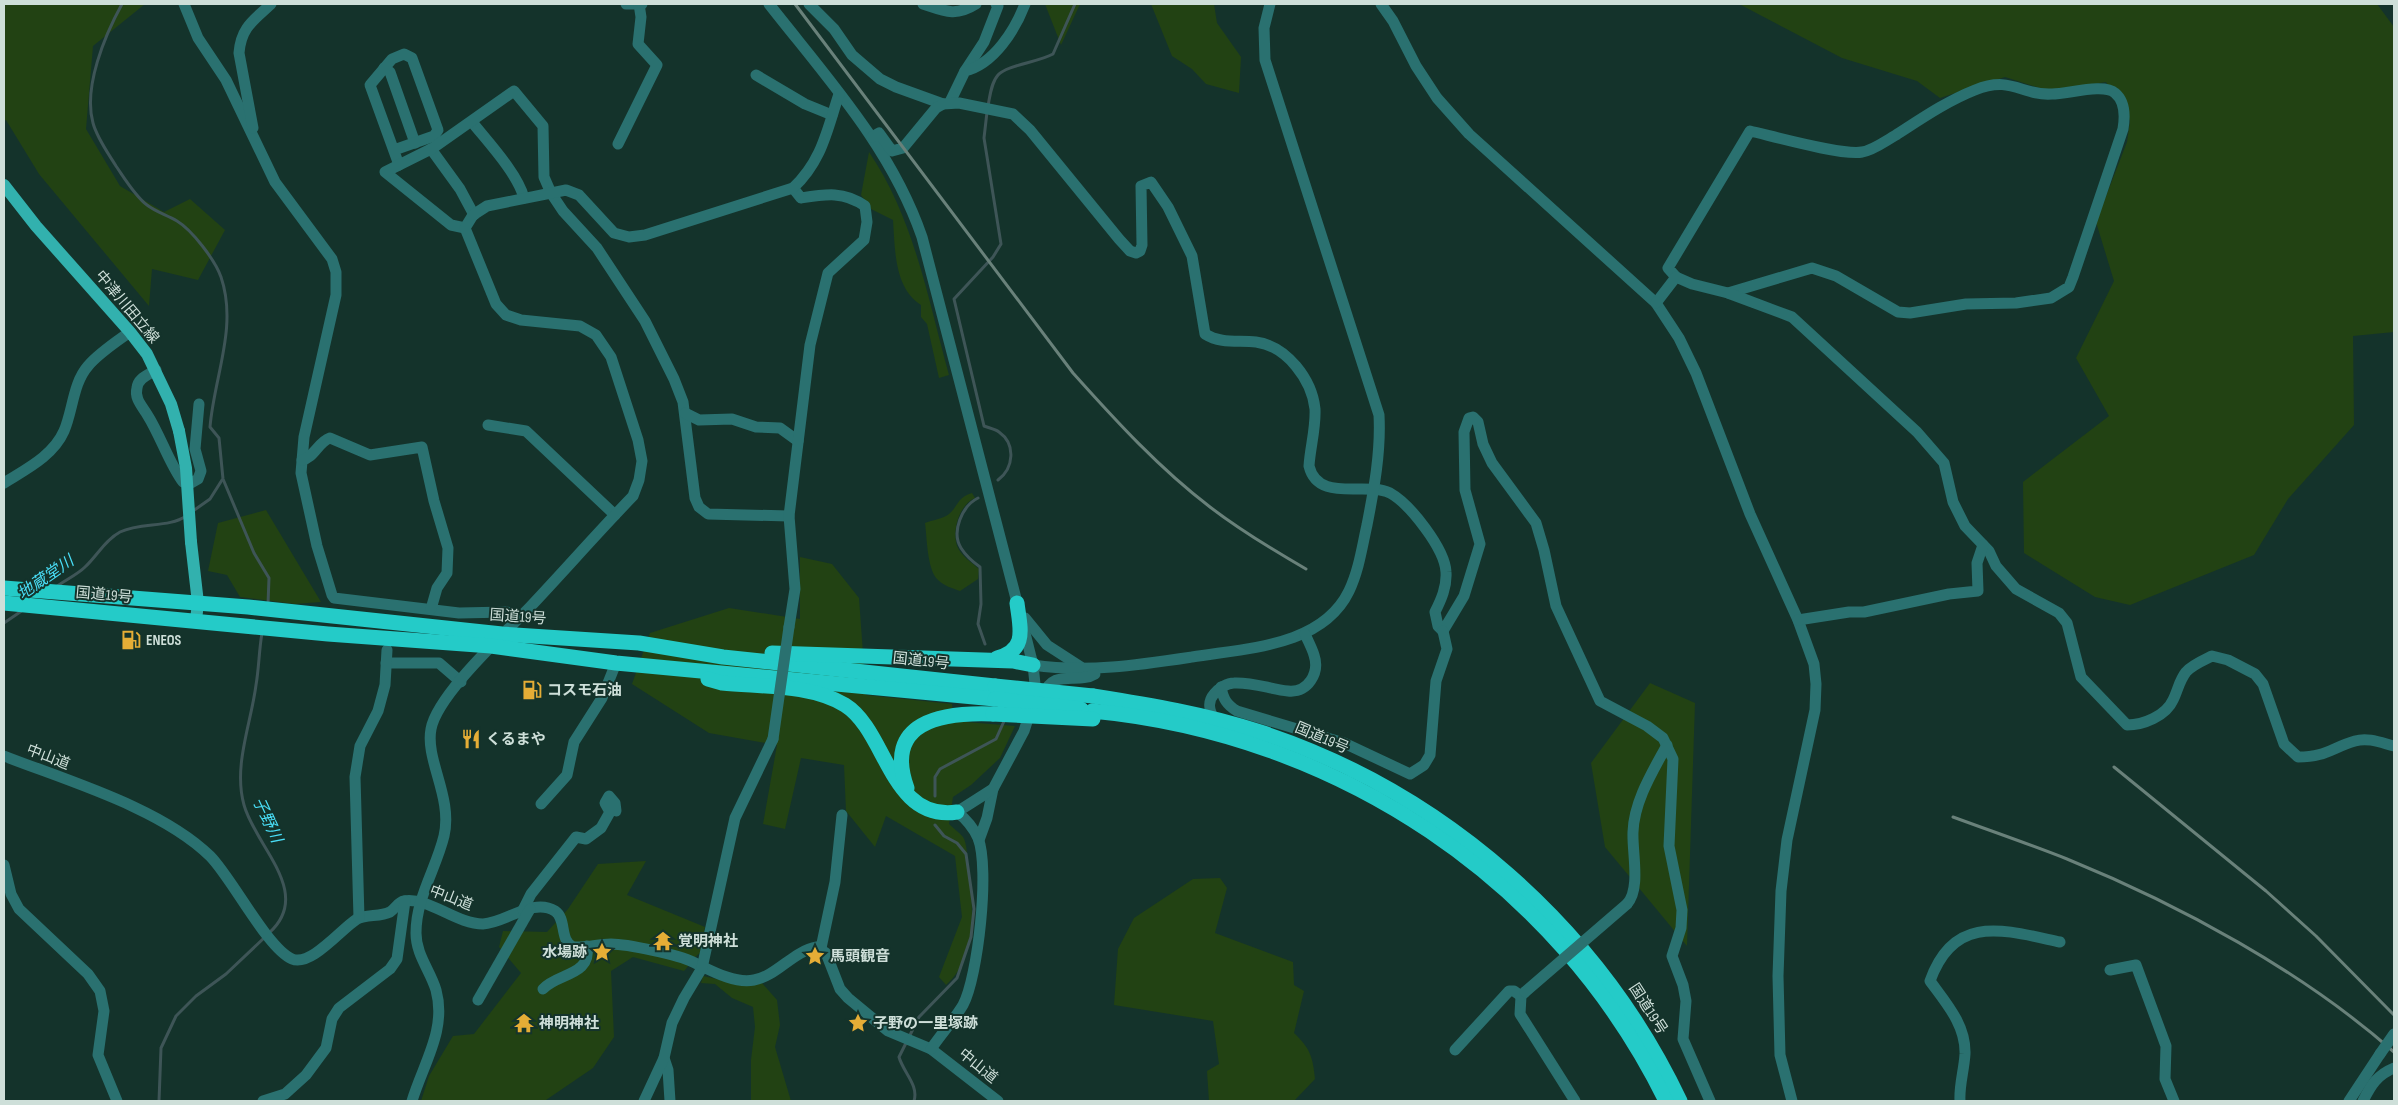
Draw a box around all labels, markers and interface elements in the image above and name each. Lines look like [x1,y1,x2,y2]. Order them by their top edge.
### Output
street label: 中津川田立線 [91,266,163,348]
water label: 地蔵堂川 [14,551,79,604]
street label: 国道19号 [75,583,133,607]
street label: 国道19号 [489,606,547,628]
fuel station icon: ENEOS [120,629,142,651]
place label: ENEOS [146,631,182,650]
street label: 国道19号 [892,649,950,673]
fuel station icon: コスモ石油 [521,679,543,701]
place label: コスモ石油 [547,681,622,700]
street label: 国道19号 [1292,718,1352,758]
restaurant icon: くるまや [460,728,482,750]
place label: くるまや [486,730,546,749]
street label: 中山道 [24,740,72,774]
water label: 子野川 [248,794,287,848]
street label: 中山道 [427,881,475,915]
temple icon: 覚明神社 [652,930,674,952]
place label: 覚明神社 [678,932,738,951]
place icon: 水場跡 [591,941,613,963]
place label: 水場跡 [542,943,587,962]
place icon: 馬頭観音 [804,945,826,967]
place label: 馬頭観音 [830,947,890,966]
street label: 国道19号 [1625,980,1671,1038]
temple icon: 神明神社 [513,1012,535,1034]
place icon: 子野の一里塚跡 [847,1012,869,1034]
place label: 神明神社 [538,1014,599,1033]
place label: 子野の一里塚跡 [873,1014,978,1033]
street label: 中山道 [955,1044,1001,1088]

